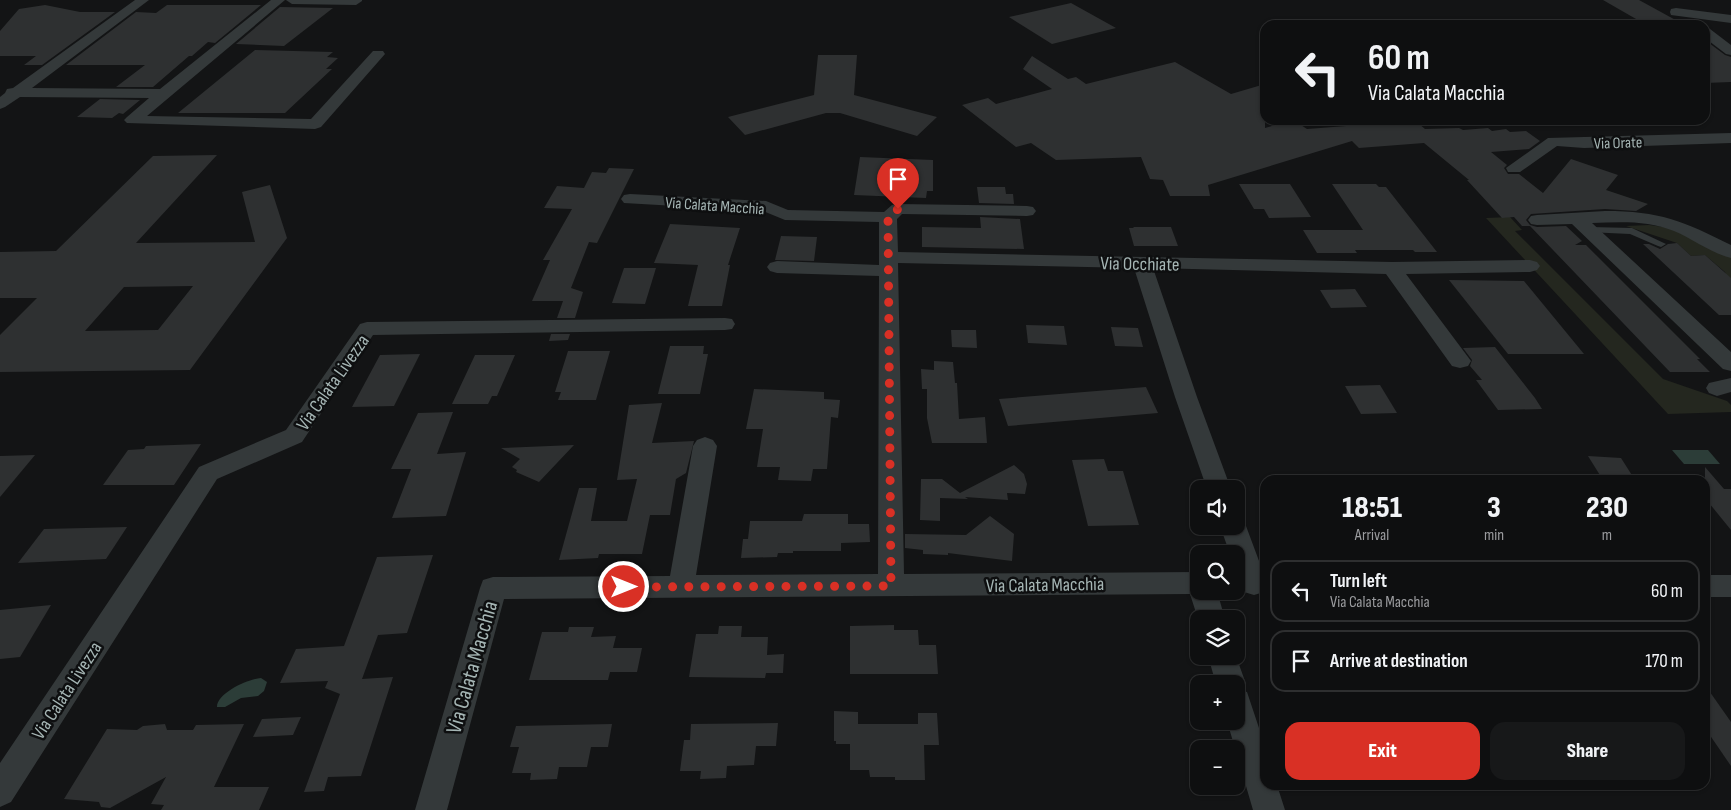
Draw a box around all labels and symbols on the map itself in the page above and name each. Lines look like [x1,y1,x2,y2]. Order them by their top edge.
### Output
street label: Via Orate [1594,133,1643,154]
pin [877,158,919,209]
street label: Via Calata Macchia [665,194,765,219]
street label: Via Occhiate [1100,252,1180,277]
street label: Via Calata Livezza [292,330,375,435]
position arrow [597,560,649,612]
street label: Via Calata Macchia [986,573,1104,598]
street label: Via Calata Macchia [441,598,504,737]
street label: Via Calata Livezza [27,638,107,744]

